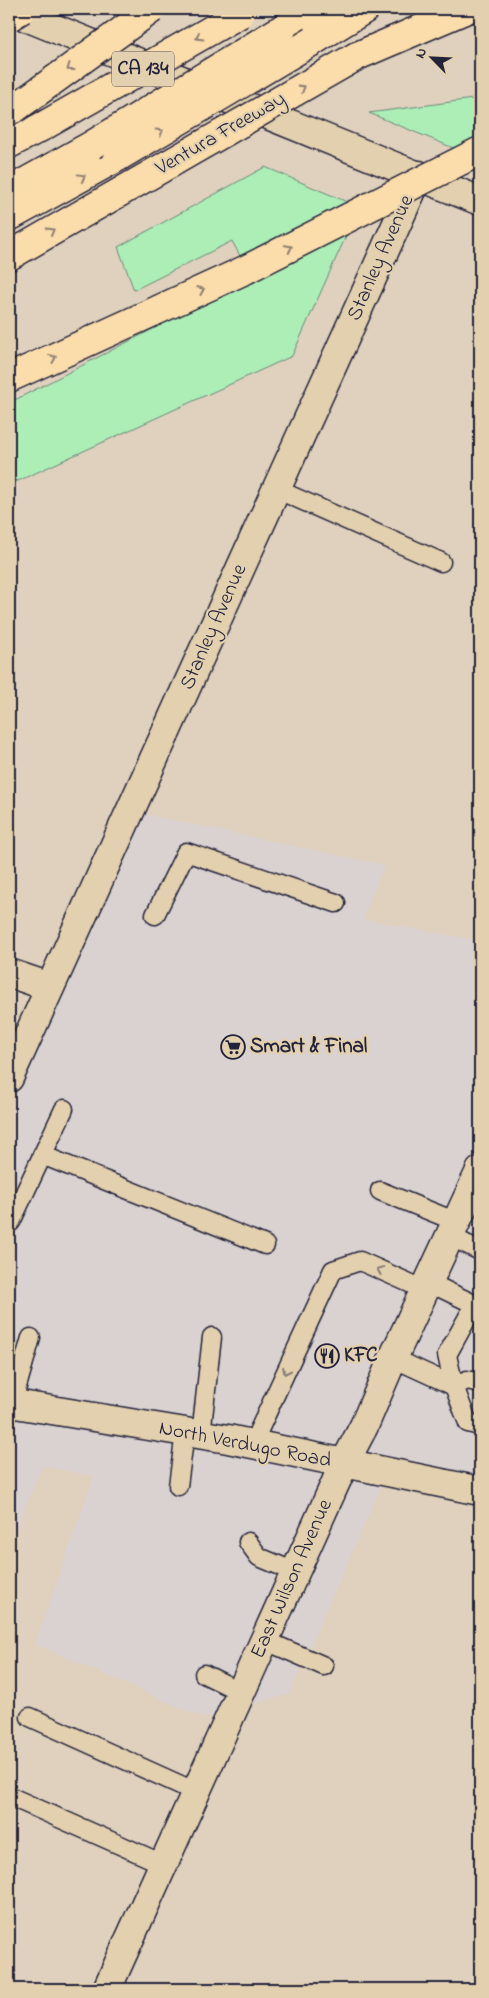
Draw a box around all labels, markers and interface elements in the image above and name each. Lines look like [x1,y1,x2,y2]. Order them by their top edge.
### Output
one-way arrow [195,31,204,41]
north arrow [406,32,456,82]
text: N [410,45,433,62]
road number: CA 134 [112,52,174,86]
one-way arrow [66,62,76,71]
one-way arrow [297,84,306,94]
street label: Ventura Freeway [150,85,293,186]
one-way arrow [154,128,163,138]
one-way arrow [77,173,86,183]
street label: Stanley Avenue [340,190,424,327]
one-way arrow [46,228,55,238]
one-way arrow [284,244,293,254]
one-way arrow [196,286,205,297]
one-way arrow [48,353,57,364]
street label: Stanley Avenue [173,559,257,696]
place label: Smart & Final [250,1032,368,1062]
supermarket icon: Smart & Final [220,1034,246,1060]
one-way arrow [376,1265,385,1276]
place label: KFC [344,1341,378,1371]
restaurant icon: KFC [314,1343,340,1369]
one-way arrow [282,1366,292,1375]
street label: North Verdugo Road [156,1414,334,1478]
street label: East Wilson Avenue [243,1494,341,1664]

